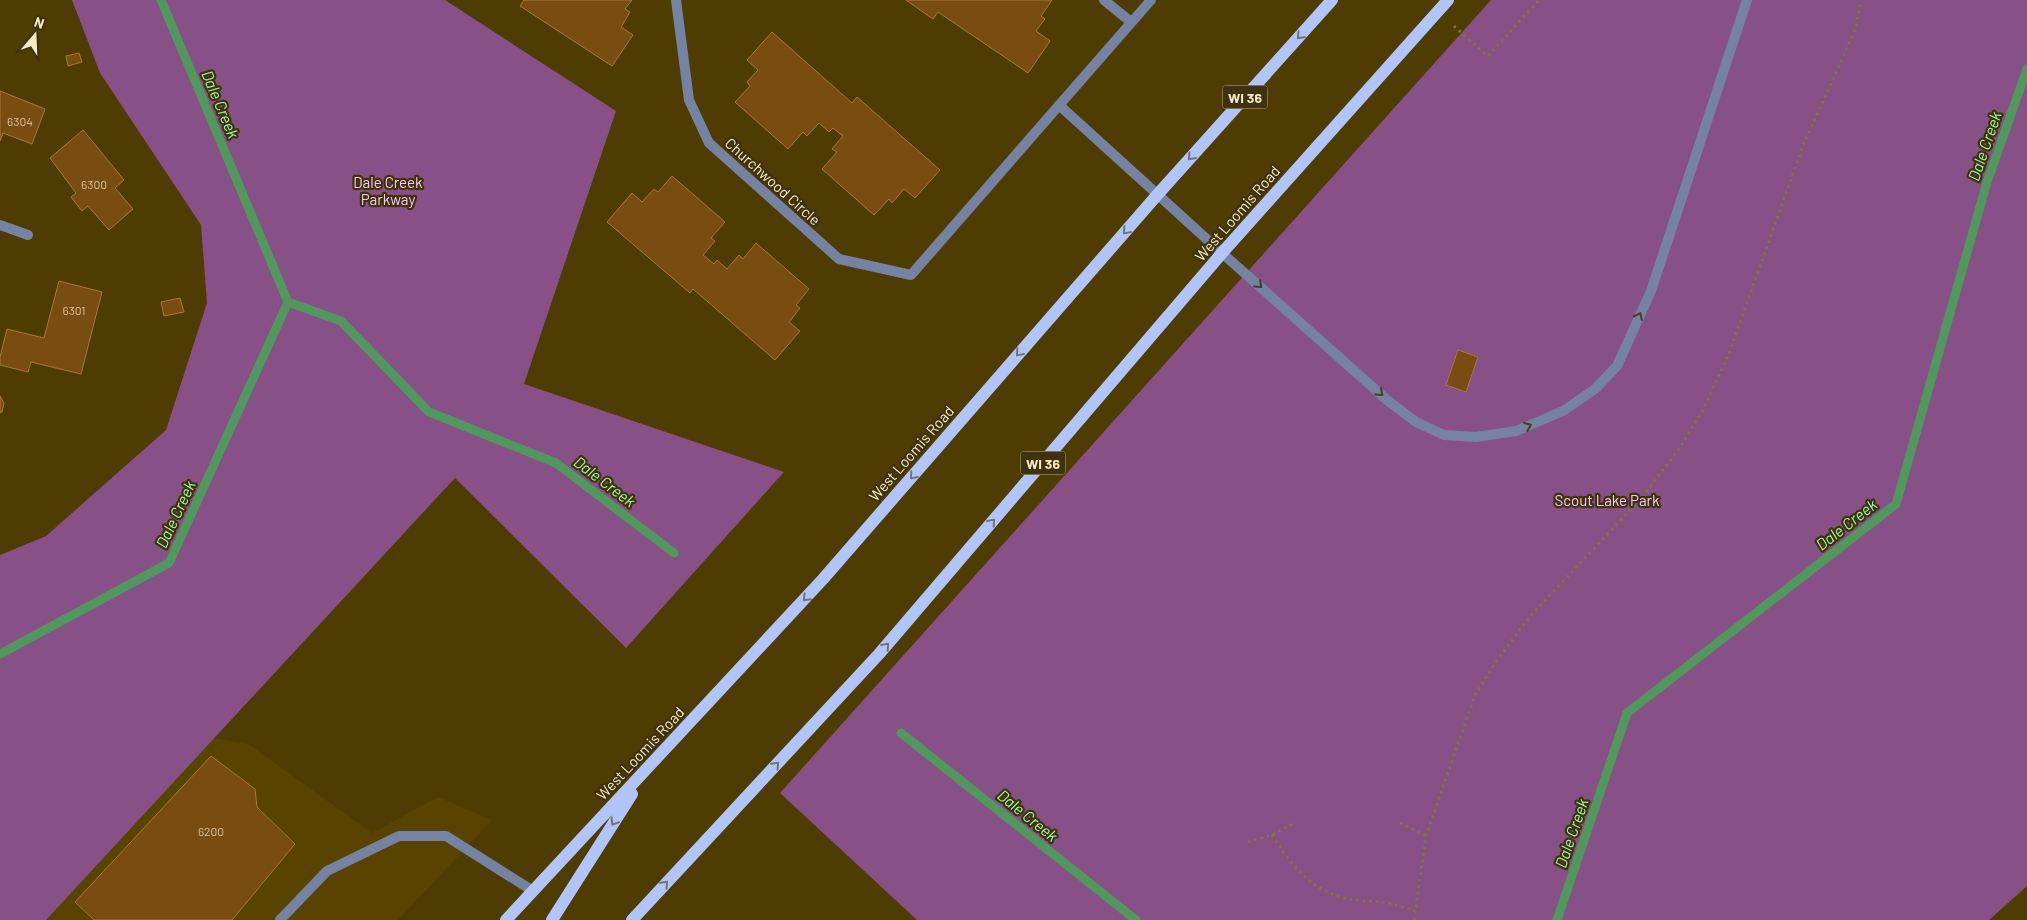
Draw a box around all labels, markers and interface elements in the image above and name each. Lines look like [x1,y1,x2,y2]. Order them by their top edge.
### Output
north arrow [10,10,60,60]
text: N [32,13,47,32]
one-way arrow [1296,31,1305,40]
water label: Dale Creek [198,67,244,141]
road number: WI 36 [1222,85,1268,108]
water label: Dale Creek [1963,109,2005,183]
house number: 6304 [7,114,33,128]
street label: Churchwood Circle [722,133,824,229]
one-way arrow [1188,152,1197,161]
street label: West Loomis Road [1191,162,1283,264]
park label: Dale Creek Parkway [353,173,423,208]
house number: 6300 [81,177,107,191]
one-way arrow [1123,225,1132,234]
one-way arrow [1253,280,1262,289]
house number: 6301 [62,303,86,317]
one-way arrow [1633,312,1644,321]
one-way arrow [1016,348,1025,357]
one-way arrow [1375,388,1384,397]
street label: West Loomis Road [865,402,957,504]
one-way arrow [1524,421,1532,431]
water label: Dale Creek [571,452,640,510]
road number: WI 36 [1020,452,1066,474]
one-way arrow [910,470,919,479]
water label: Dale Creek [151,477,199,551]
park label: Scout Lake Park [1554,491,1660,509]
water label: Dale Creek [1812,494,1880,554]
one-way arrow [986,519,995,528]
one-way arrow [803,592,812,601]
one-way arrow [880,642,889,651]
street label: West Loomis Road [592,703,688,803]
one-way arrow [770,762,779,771]
water label: Dale Creek [994,785,1062,845]
water label: Dale Creek [1550,796,1592,870]
one-way arrow [610,817,620,826]
house number: 6200 [198,824,224,838]
one-way arrow [660,881,669,890]

